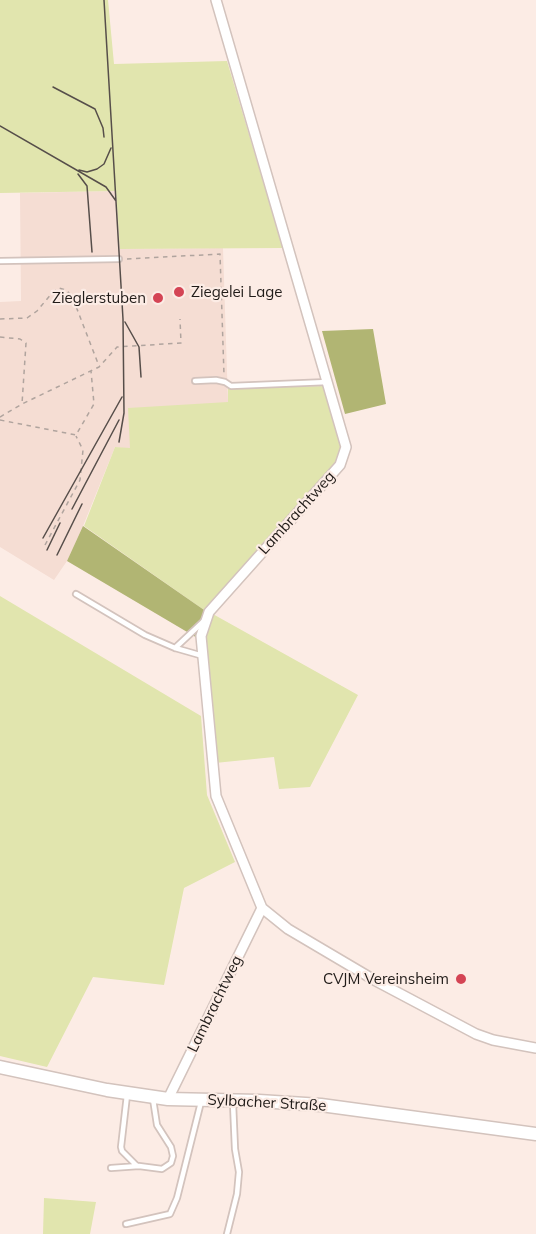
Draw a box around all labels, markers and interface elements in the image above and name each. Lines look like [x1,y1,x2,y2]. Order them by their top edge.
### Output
place label: Ziegelei Lage [191,283,282,301]
marker: Ziegelei Lage [172,285,186,299]
place label: Zieglerstuben [52,289,146,307]
marker: Zieglerstuben [151,291,165,305]
street label: Lambrachtweg [255,468,339,558]
street label: Lambrachtweg [184,953,246,1055]
place label: CVJM Vereinsheim [323,970,449,988]
marker: CVJM Vereinsheim [454,972,468,986]
street label: Sylbacher Straße [207,1091,327,1115]

